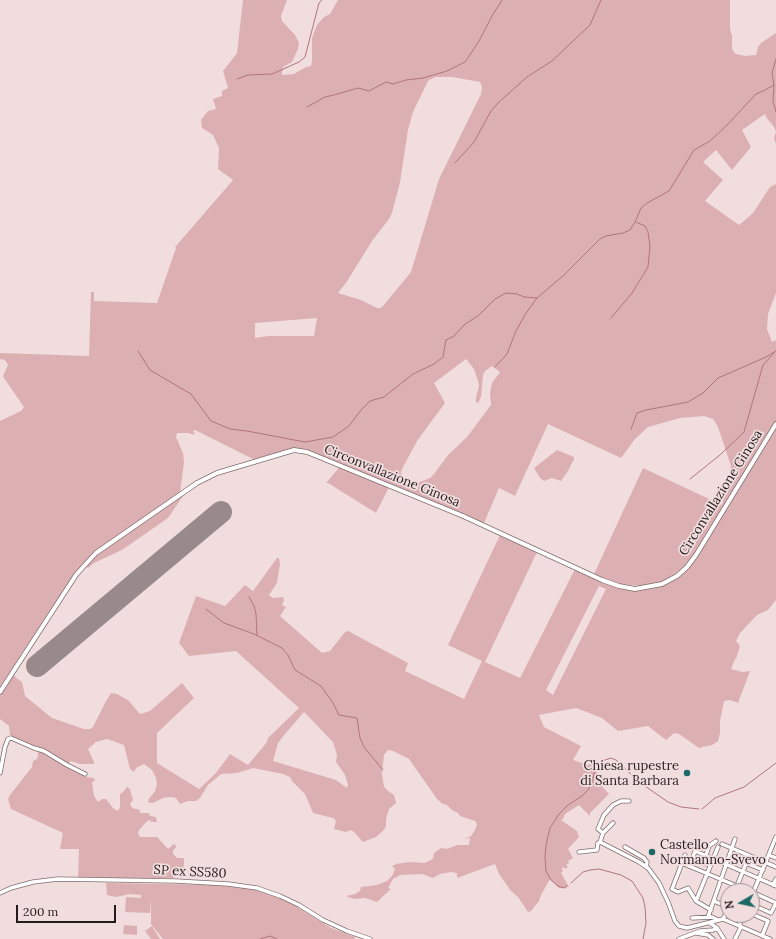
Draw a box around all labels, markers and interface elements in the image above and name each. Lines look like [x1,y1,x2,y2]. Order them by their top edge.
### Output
street label: Circonvallazione Ginosa [676,427,766,559]
street label: Circonvallazione Ginosa [322,442,462,510]
place label: Chiesa rupestre di Santa Barbara [580,758,679,789]
marker: Chiesa rupestre di Santa Barbara [682,768,692,778]
place label: Castello Normanno-Svevo [660,837,766,868]
marker: Castello Normanno-Svevo [647,847,657,857]
street label: SP ex SS580 [153,862,227,882]
north arrow [720,883,760,923]
scale bar [18,897,118,923]
text: N [722,899,737,910]
text: 200 m [23,904,58,919]

